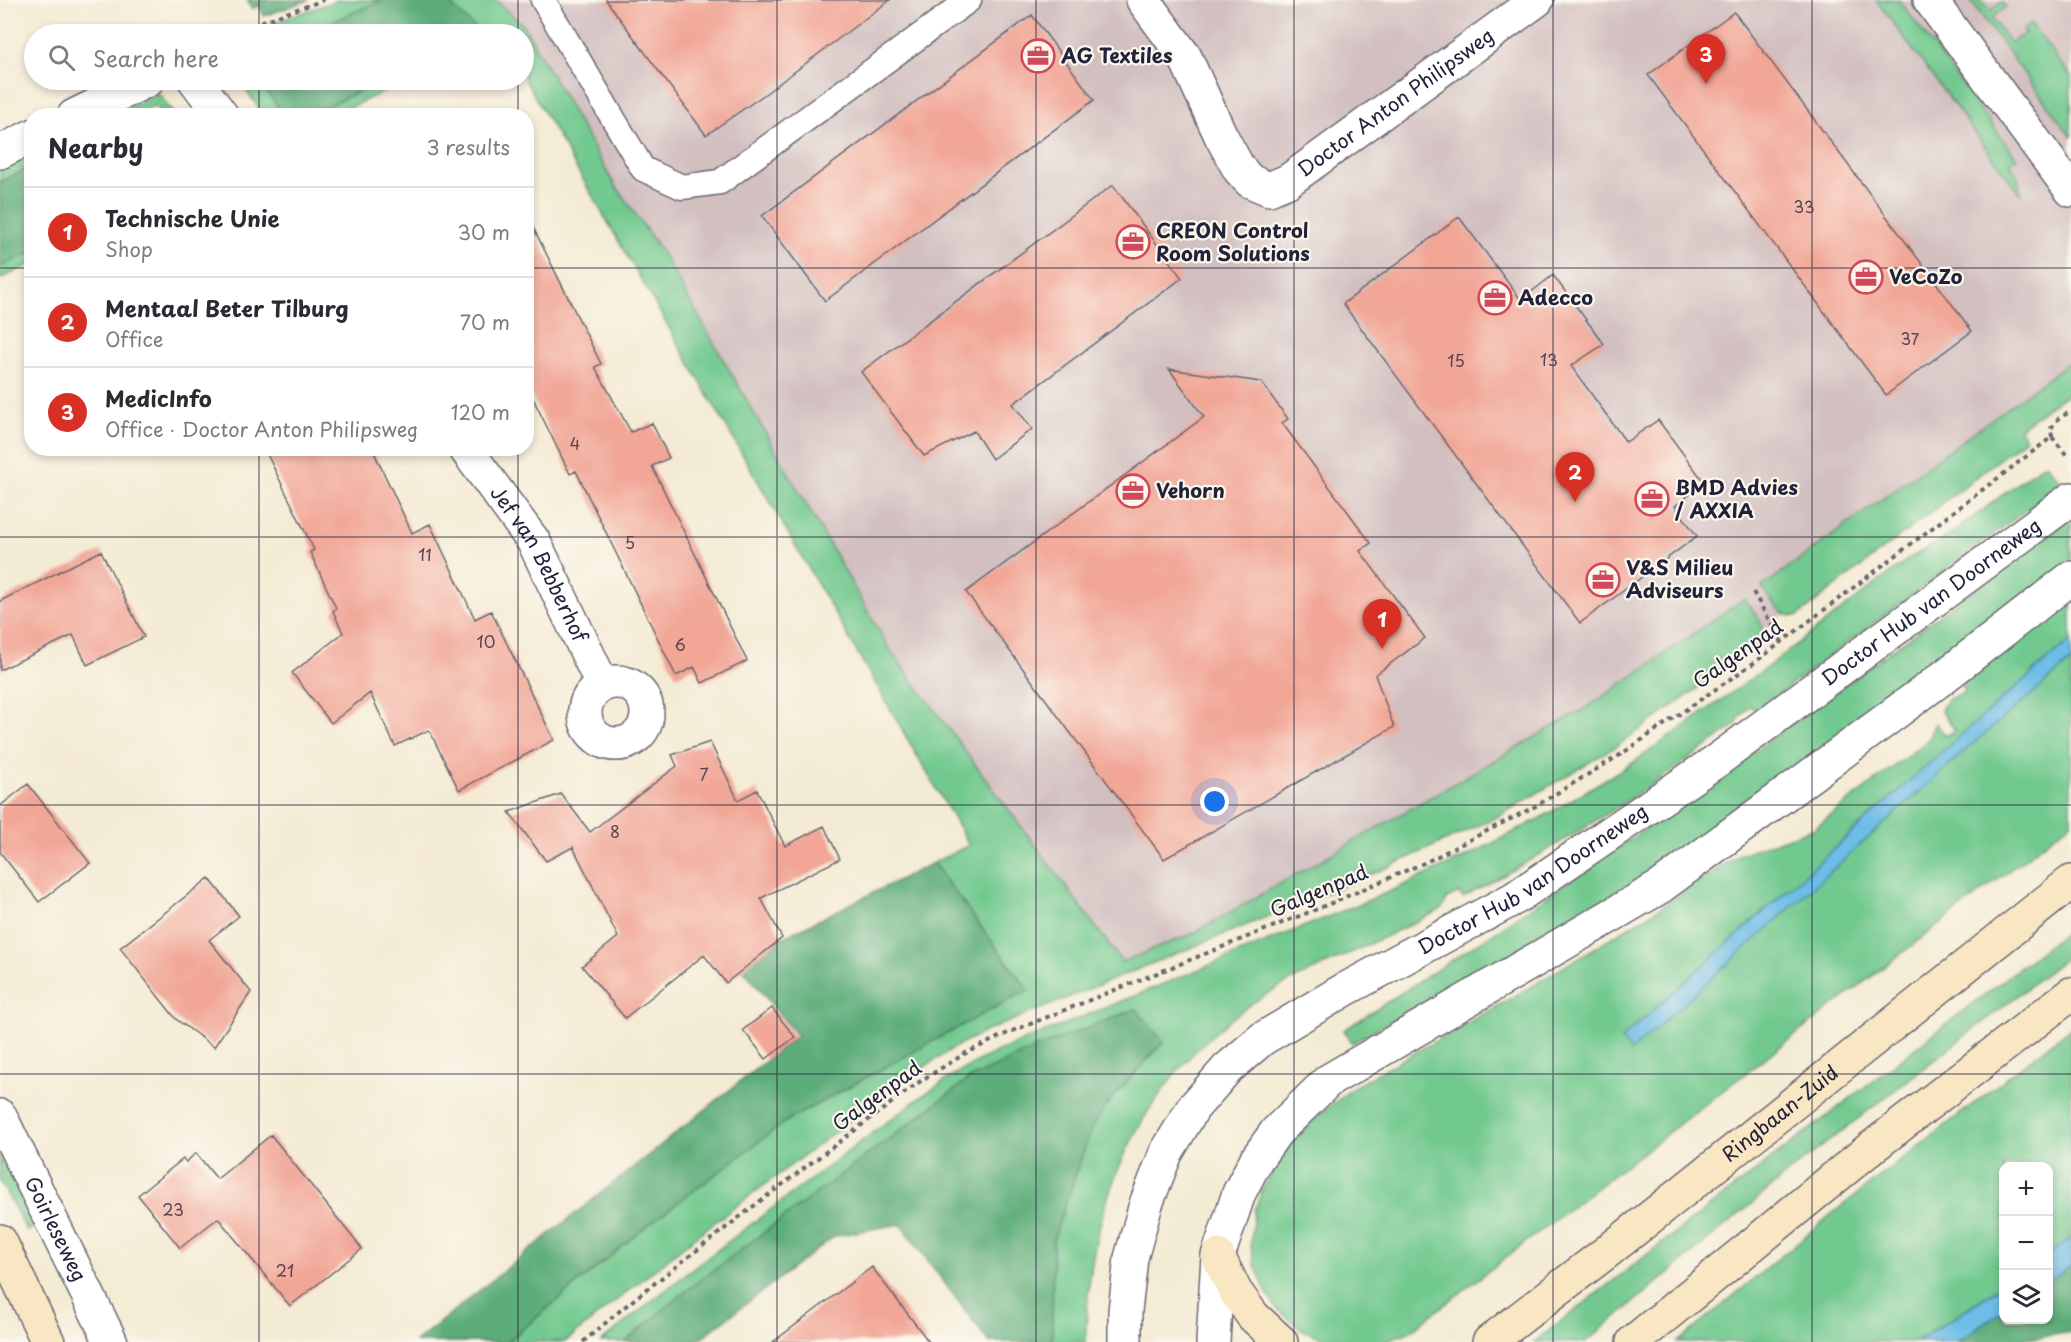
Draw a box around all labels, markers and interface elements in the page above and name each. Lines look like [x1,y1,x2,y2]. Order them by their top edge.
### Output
street label: Doctor Anton Philipsweg [1291,20,1500,184]
search box [24,24,534,90]
pin: 3 [1686,34,1726,84]
office icon: AG Textiles [1020,38,1056,74]
place label: AG Textiles [1060,40,1173,70]
icon: search [45,41,78,74]
text: Search here [93,41,219,74]
text: Nearby [48,128,143,167]
text: 3 results [427,132,510,162]
house number: 33 [1793,194,1815,218]
text: Technische Unie [105,201,280,234]
place label: CREON Control Room Solutions [1156,215,1310,268]
text: 1 [63,217,72,247]
text: 30 m [457,217,510,247]
office icon: CREON Control Room Solutions [1115,224,1151,260]
text: Shop [105,234,153,264]
office icon: VeCoZo [1848,259,1884,295]
place label: VeCoZo [1889,261,1963,291]
office icon: Adecco [1477,280,1513,316]
place label: Adecco [1518,282,1593,312]
text: Mentaal Beter Tilburg [105,291,349,324]
text: 2 [60,307,75,337]
text: 70 m [460,307,510,337]
text: Office [105,324,163,354]
house number: 37 [1901,326,1920,350]
house number: 13 [1540,347,1558,371]
house number: 15 [1447,348,1465,372]
text: MedicInfo [105,381,212,414]
text: 3 [61,397,74,427]
text: 120 m [451,397,510,427]
text: Office · Doctor Anton Philipsweg [105,414,418,444]
house number: 4 [570,431,580,455]
pin: 2 [1556,452,1594,502]
place label: BMD Advies / AXXIA [1674,472,1798,525]
office icon: Vehorn [1115,473,1151,509]
place label: Vehorn [1156,475,1225,505]
street label: Jef van Bebberhof [483,479,596,648]
office icon: BMD Advies / AXXIA [1634,481,1670,517]
street label: Doctor Hub van Doorneweg [1815,510,2047,693]
house number: 5 [625,530,635,554]
house number: 11 [418,542,432,566]
place label: V&S Milieu Adviseurs [1626,552,1733,605]
office icon: V&S Milieu Adviseurs [1585,562,1621,598]
pin: 1 [1362,600,1402,649]
street label: Galgenpad [1686,611,1789,695]
house number: 10 [477,629,495,653]
house number: 6 [674,632,686,656]
house number: 7 [699,762,709,786]
your location [1200,787,1229,816]
street label: Doctor Hub van Doorneweg [1412,796,1654,962]
house number: 8 [610,819,620,843]
street label: Galgenpad [1265,856,1372,924]
street label: Galgenpad [826,1053,927,1138]
street label: Ringbaan-Zuid [1715,1057,1844,1169]
map controls [1999,1162,2053,1324]
button: + [1999,1162,2053,1216]
street label: Goirleseweg [18,1171,95,1287]
house number: 23 [162,1197,184,1221]
button: − [1999,1216,2053,1270]
house number: 21 [276,1258,294,1282]
button: layers [1999,1270,2053,1324]

